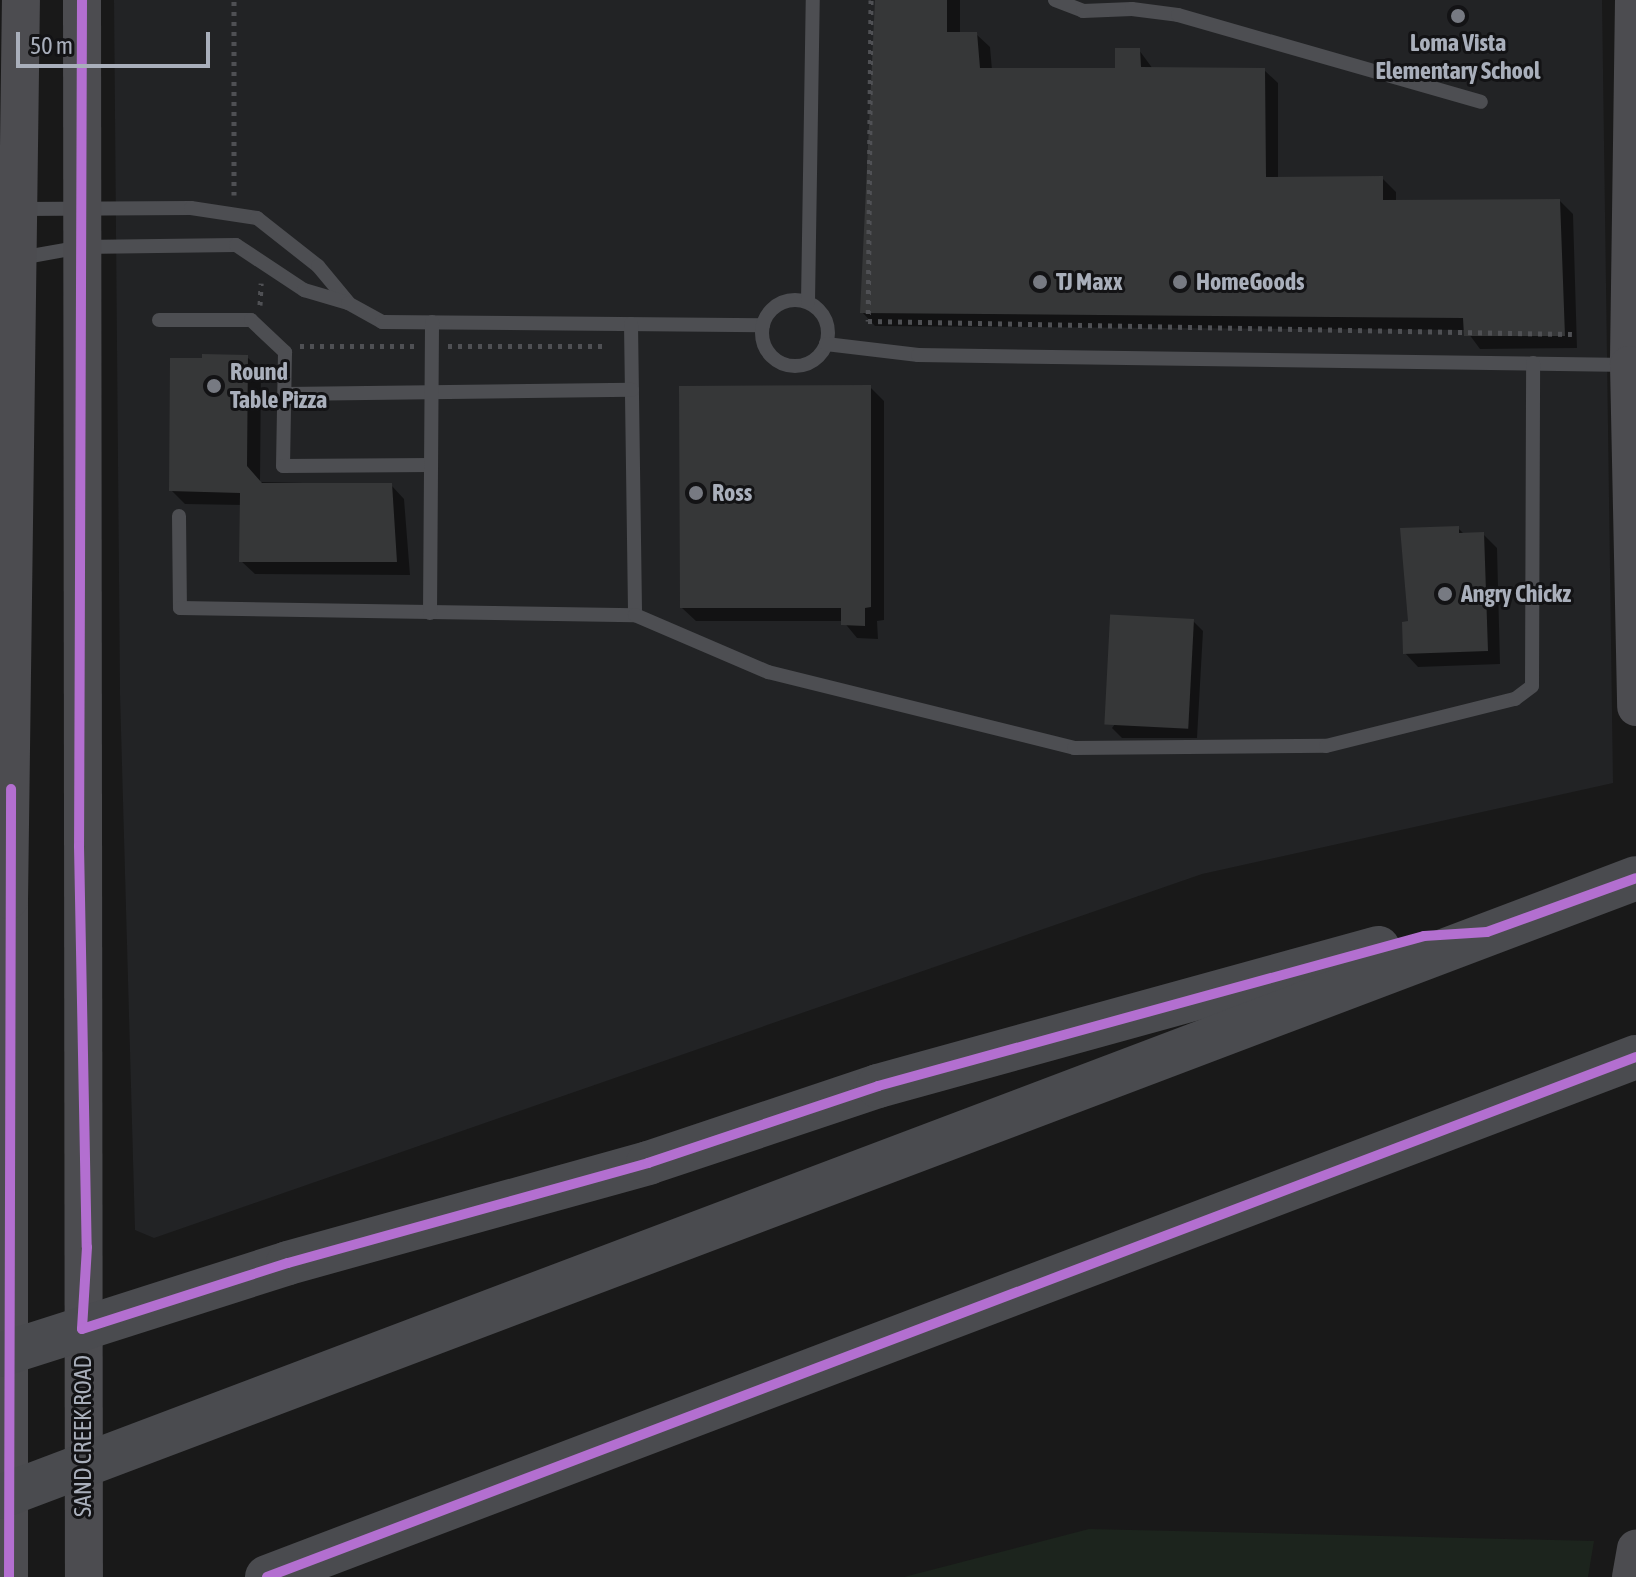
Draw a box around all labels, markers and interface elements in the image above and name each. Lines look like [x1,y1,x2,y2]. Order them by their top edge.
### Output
marker: Loma Vista Elementary School [1449,7,1467,25]
scale bar [20,16,214,66]
place label: Loma Vista Elementary School [1376,29,1540,85]
text: 50 m [30,32,73,59]
place label: TJ Maxx [1056,268,1123,296]
place label: HomeGoods [1196,268,1305,296]
marker: TJ Maxx [1031,273,1049,291]
marker: HomeGoods [1171,273,1189,291]
place label: Round Table Pizza [230,358,327,414]
marker: Round Table Pizza [205,377,223,395]
place label: Ross [712,479,752,507]
marker: Ross [687,484,705,502]
place label: Angry Chickz [1461,580,1571,608]
marker: Angry Chickz [1436,585,1454,603]
street label: SAND CREEK ROAD [69,1355,97,1517]

